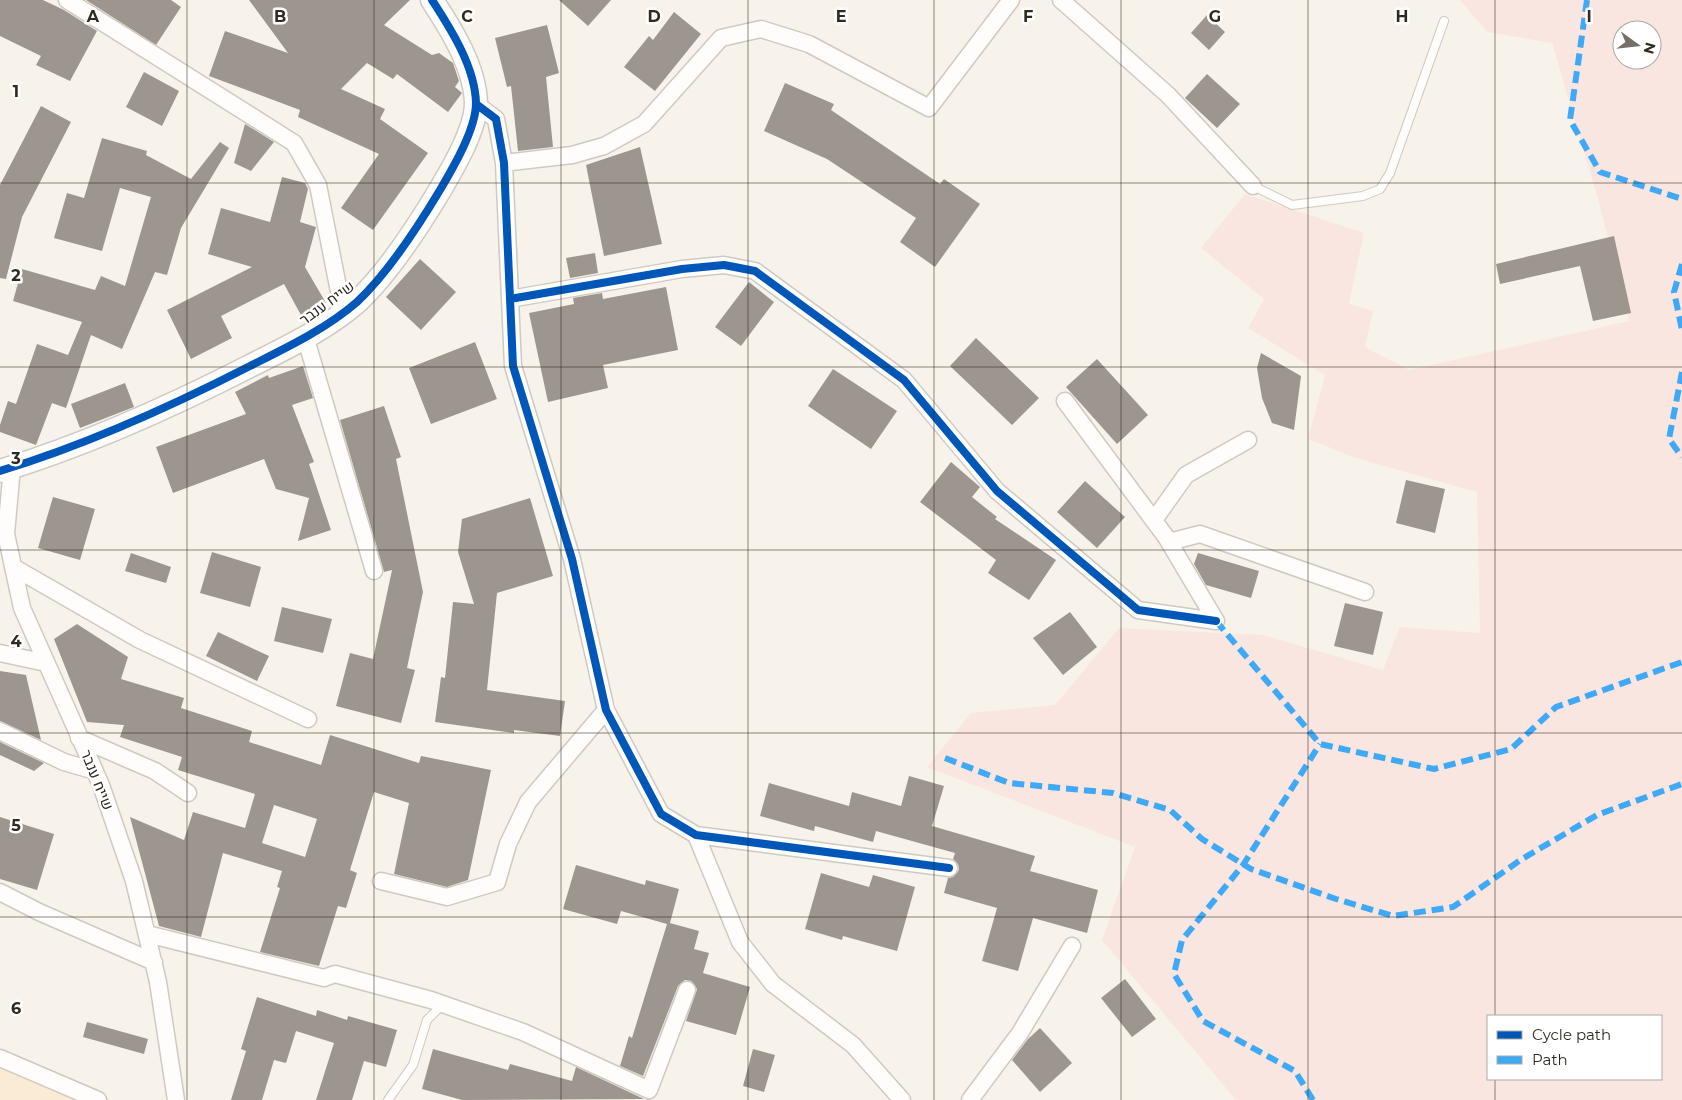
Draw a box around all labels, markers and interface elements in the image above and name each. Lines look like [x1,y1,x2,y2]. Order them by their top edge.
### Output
text: A [86,7,100,26]
text: B [274,7,286,26]
text: C [461,7,473,26]
text: D [647,7,661,26]
text: E [836,7,846,26]
text: F [1023,7,1033,26]
text: G [1209,7,1221,26]
text: H [1396,7,1408,26]
text: I [1586,7,1592,26]
north arrow [1612,20,1662,70]
text: N [1639,41,1660,56]
text: 1 [13,82,19,101]
text: 2 [11,266,21,285]
street label: שייח ענבר [295,276,358,329]
text: 3 [10,449,21,468]
text: 4 [10,632,22,651]
street label: שייח ענבר [77,747,118,813]
text: 5 [11,816,21,835]
text: 6 [11,999,21,1018]
legend [1487,1015,1662,1080]
text: Cycle path [1532,1025,1611,1044]
text: Path [1532,1050,1568,1069]

